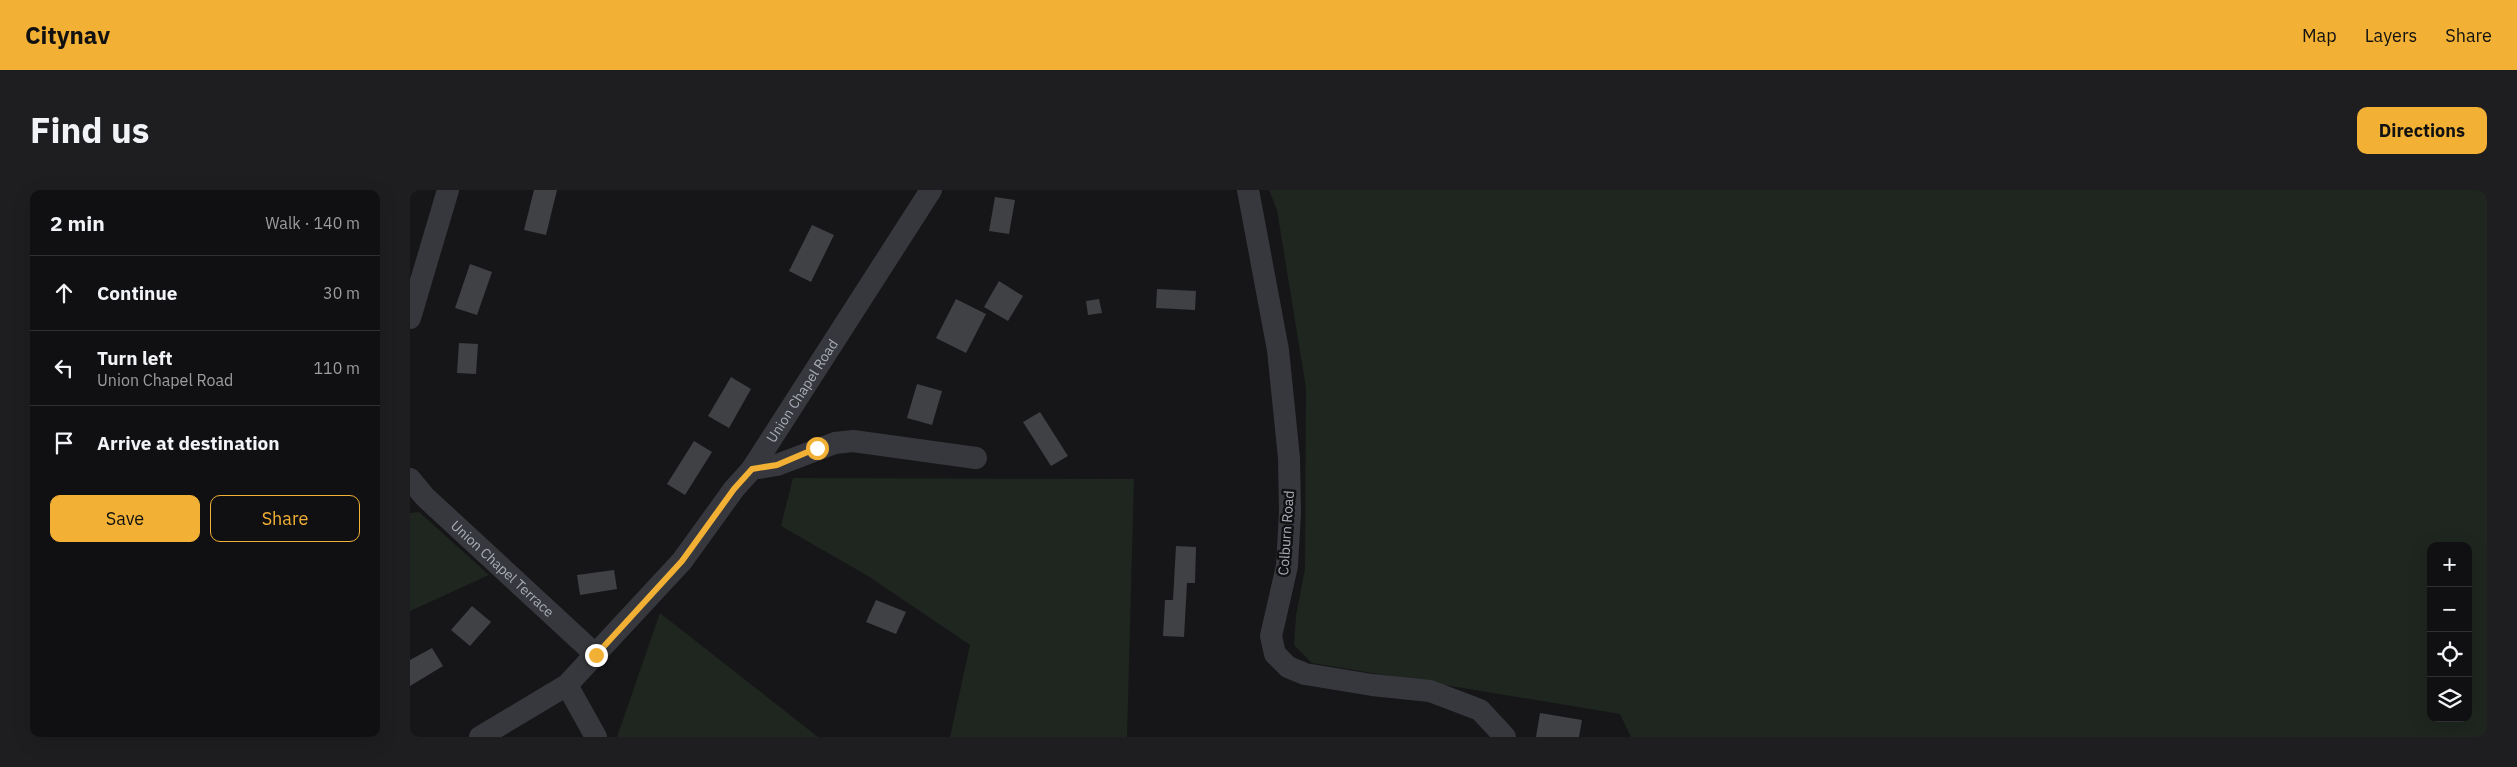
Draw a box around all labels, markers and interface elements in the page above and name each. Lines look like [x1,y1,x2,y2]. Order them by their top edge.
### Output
text: Citynav [25,19,110,51]
text: Map [2302,24,2337,47]
text: Layers [2365,24,2417,47]
text: Share [2445,24,2492,47]
text: Find us [30,107,149,153]
button: Directions [2357,107,2487,154]
text: 2 min [50,209,105,237]
text: Walk · 140 m [265,213,360,233]
icon: ahead [50,279,78,307]
text: Continue [97,281,177,305]
text: 30 m [323,283,360,303]
street label: Union Chapel Road [762,336,842,446]
text: Turn left [97,346,173,370]
icon: left [50,354,78,382]
text: 110 m [313,358,360,378]
text: Union Chapel Road [97,370,233,390]
icon: arrive [50,429,78,457]
text: Arrive at destination [97,431,280,455]
route start [806,437,829,460]
street label: Colburn Road [1274,490,1298,576]
button: Save [50,495,200,542]
button: Share [210,495,360,542]
street label: Union Chapel Terrace [447,516,558,621]
map controls [2427,542,2472,722]
button: + [2427,542,2472,587]
button: − [2427,587,2472,632]
button: locate [2427,632,2472,677]
route end [585,644,608,667]
button: layers [2427,677,2472,722]

